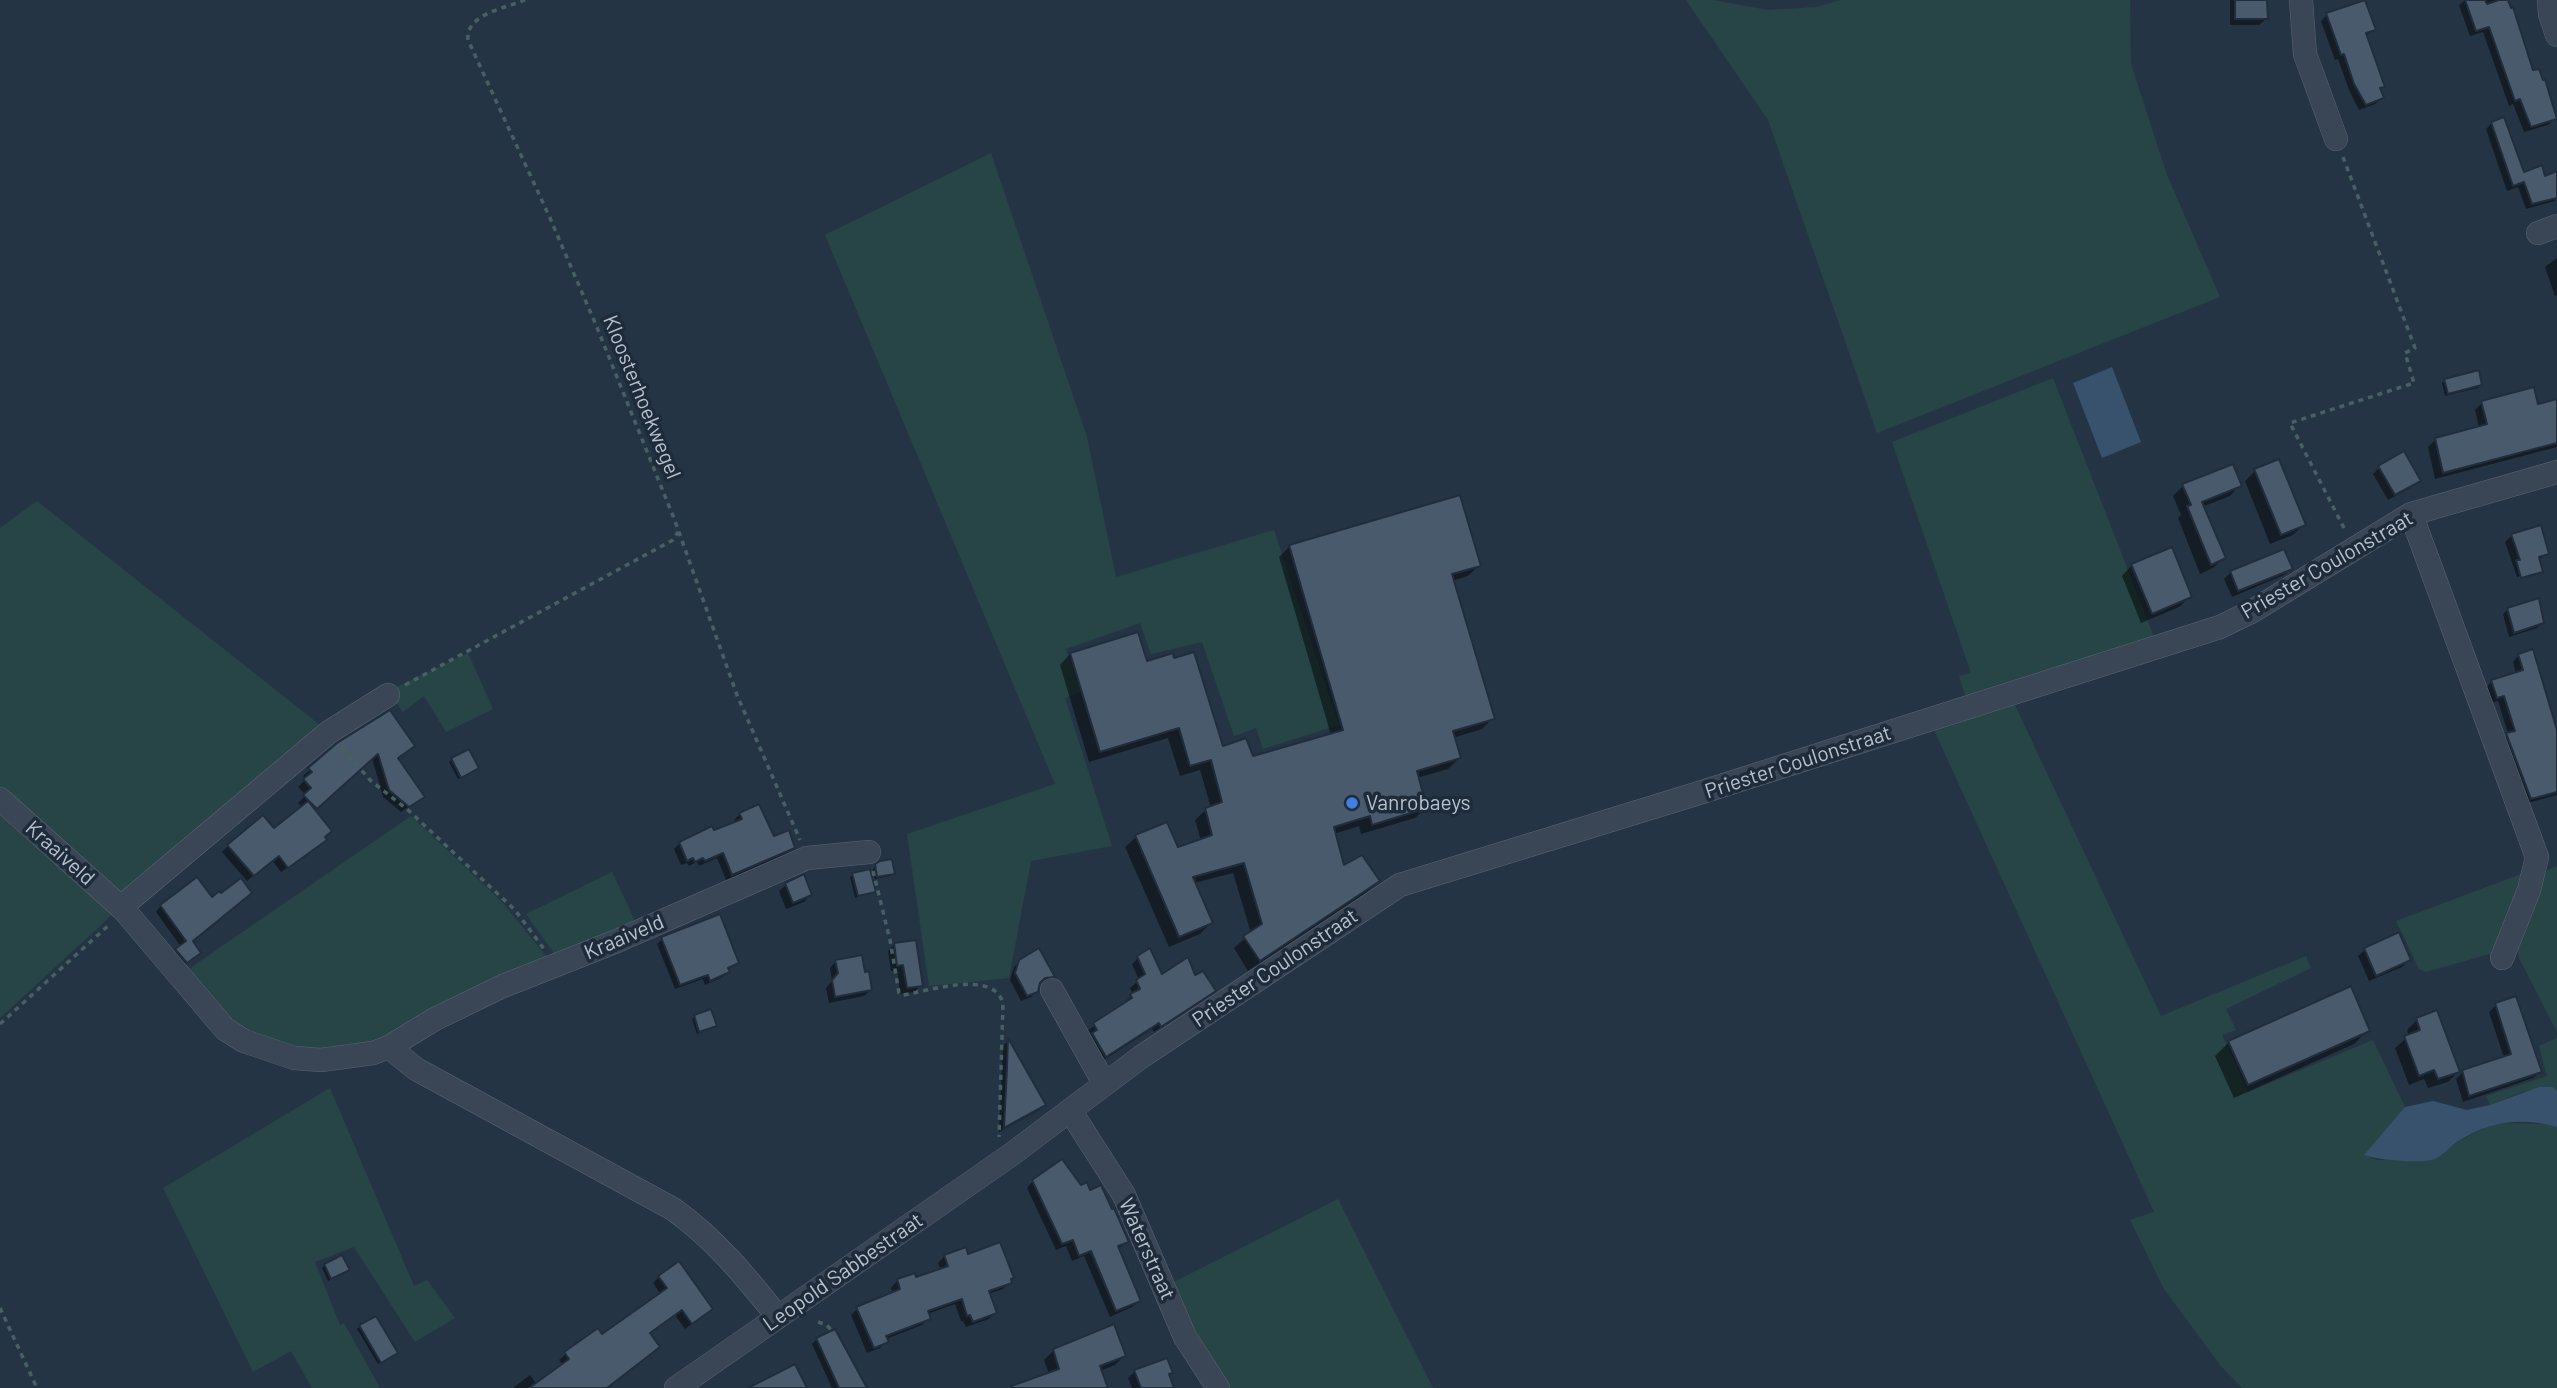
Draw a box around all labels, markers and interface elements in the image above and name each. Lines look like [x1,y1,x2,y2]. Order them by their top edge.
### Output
street label: Kloosterhoekwegel [598,311,686,483]
street label: Priester Coulonstraat [2237,506,2417,624]
street label: Priester Coulonstraat [1702,720,1894,804]
place label: Vanrobaeys [1366,790,1471,816]
marker: Vanrobaeys [1344,795,1360,811]
street label: Kraaiveld [20,815,100,891]
street label: Priester Coulonstraat [1187,903,1363,1033]
street label: Kraaiveld [580,909,668,965]
street label: Waterstraat [1113,1194,1181,1304]
street label: Leopold Sabbestraat [758,1207,928,1337]

